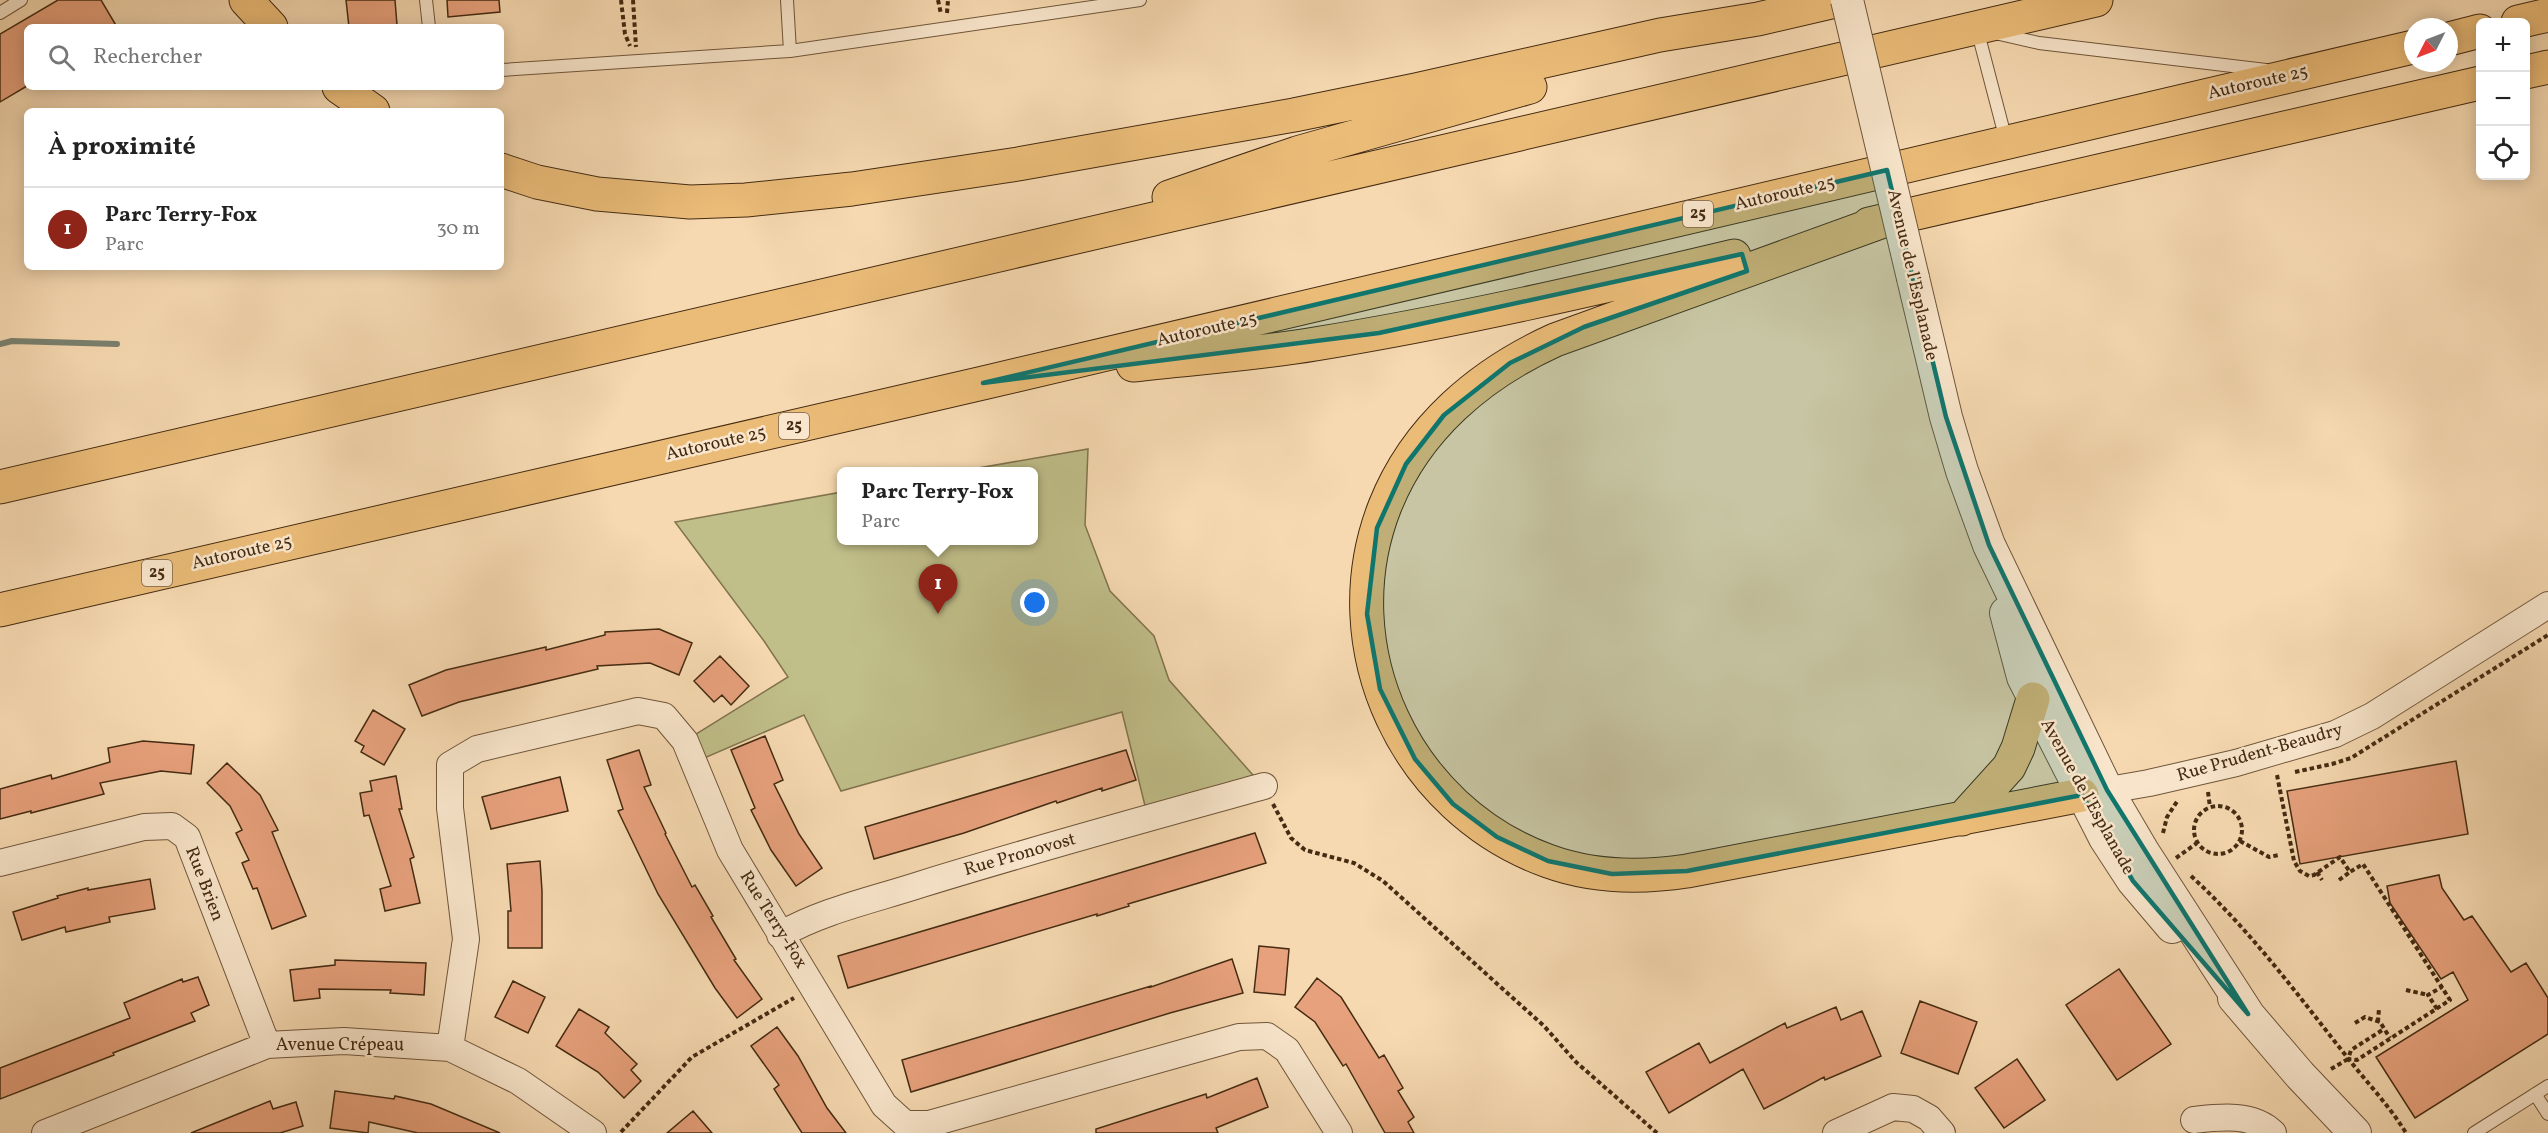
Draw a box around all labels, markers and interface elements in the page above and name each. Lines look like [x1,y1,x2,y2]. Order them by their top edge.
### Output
north arrow [2404,18,2458,72]
map controls [2476,18,2530,180]
button: + [2476,18,2530,72]
search box [24,24,504,90]
icon: search [45,41,78,74]
text: Rechercher [93,42,202,73]
street label: Autoroute 25 [2205,59,2311,107]
button: − [2476,72,2530,126]
button: locate [2476,126,2530,180]
text: À proximité [48,129,196,165]
street label: Autoroute 25 [1732,170,1838,218]
street label: Avenue de l'Esplanade [1880,187,1944,363]
text: Parc Terry-Fox [105,200,257,231]
road number: 25 [1683,201,1713,227]
text: 1 [63,215,72,243]
text: 30 m [436,215,480,243]
text: Parc [105,231,144,259]
street label: Autoroute 25 [1154,306,1260,354]
road number: 25 [779,413,809,439]
street label: Autoroute 25 [663,420,769,468]
popup [837,467,1038,545]
text: Parc Terry-Fox [861,477,1014,508]
text: Parc [861,508,900,536]
street label: Autoroute 25 [189,529,295,577]
road number: 25 [142,560,172,586]
pin: 1 [918,564,958,614]
your location [1020,588,1049,617]
street label: Avenue de l'Esplanade [2034,714,2140,880]
street label: Rue Prudent-Beaudry [2174,717,2346,789]
street label: Rue Pronovost [961,827,1079,883]
street label: Rue Brien [178,843,230,925]
street label: Rue Terry-Fox [733,866,813,974]
street label: Avenue Crépeau [276,1033,404,1058]

